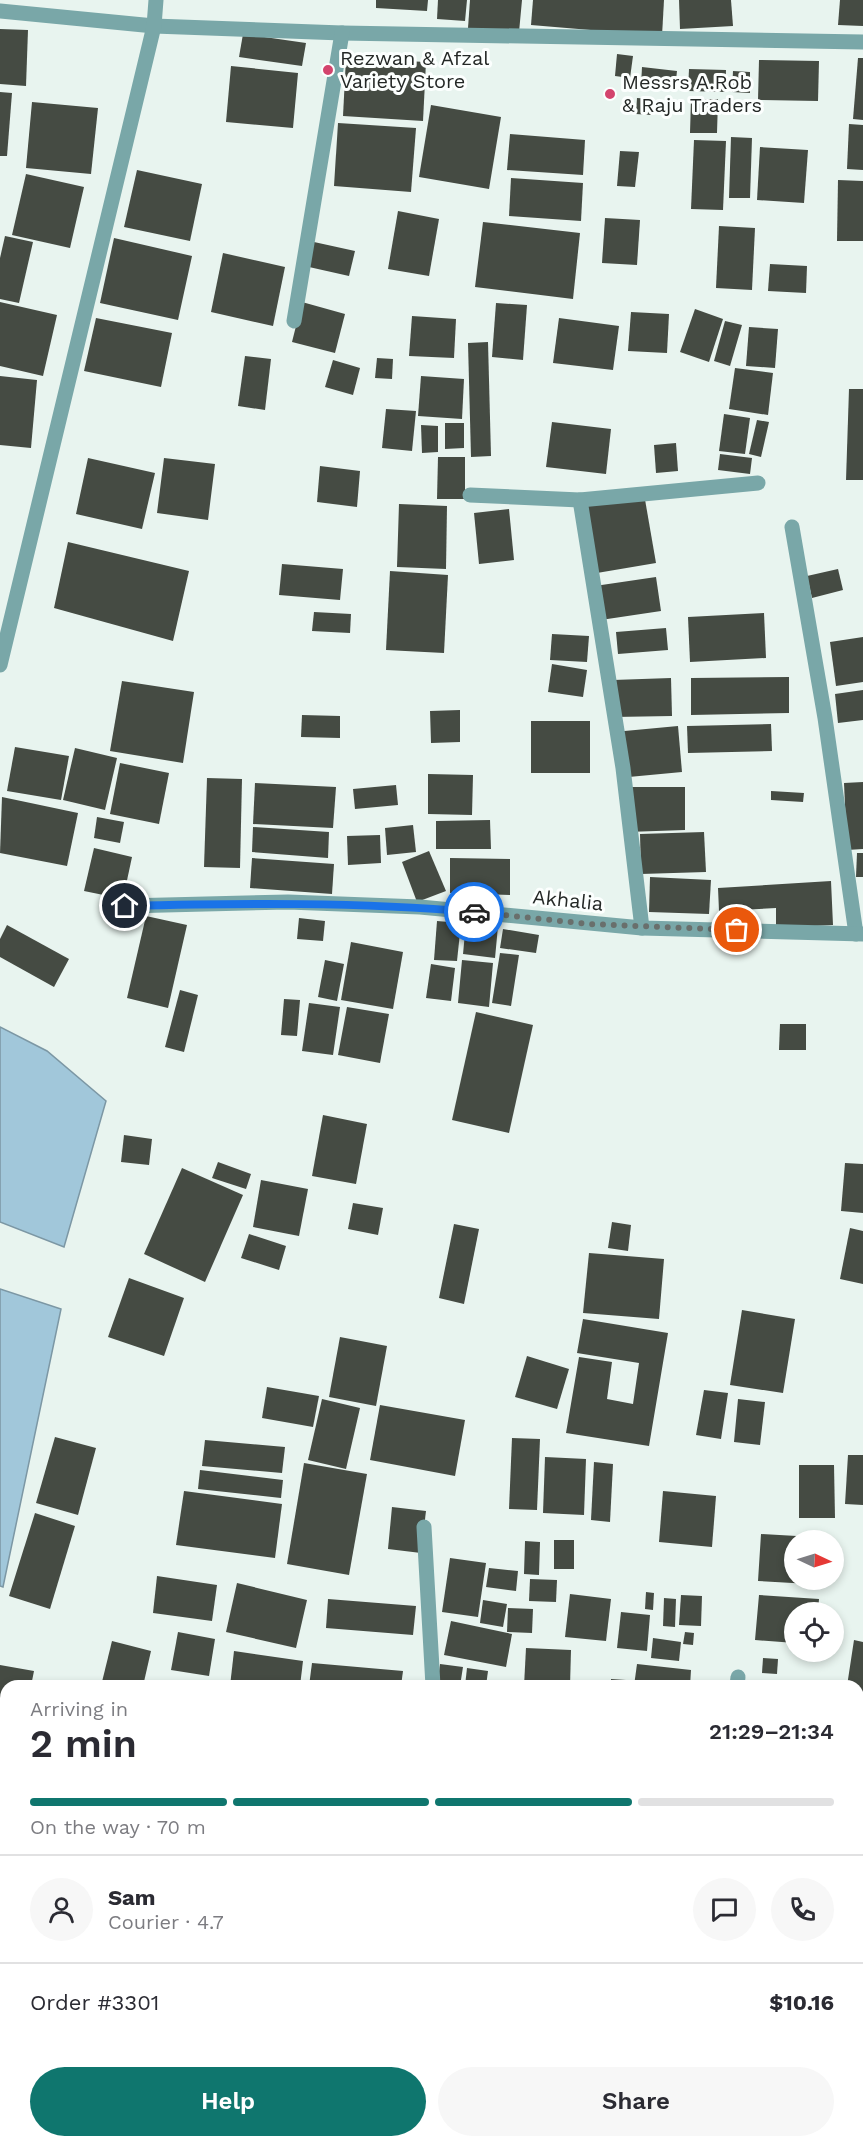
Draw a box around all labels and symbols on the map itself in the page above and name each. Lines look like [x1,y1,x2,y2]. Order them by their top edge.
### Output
place label: Rezwan & Afzal Variety Store [340,46,489,93]
marker: Rezwan & Afzal Variety Store [321,63,335,77]
place label: Messrs A.Rob & Raju Traders [622,70,762,117]
marker: Messrs A.Rob & Raju Traders [603,87,617,101]
pin [99,880,150,931]
courier [444,882,504,942]
street label: Akhalia [531,884,605,916]
pin [711,904,762,955]
north arrow [784,1530,844,1590]

